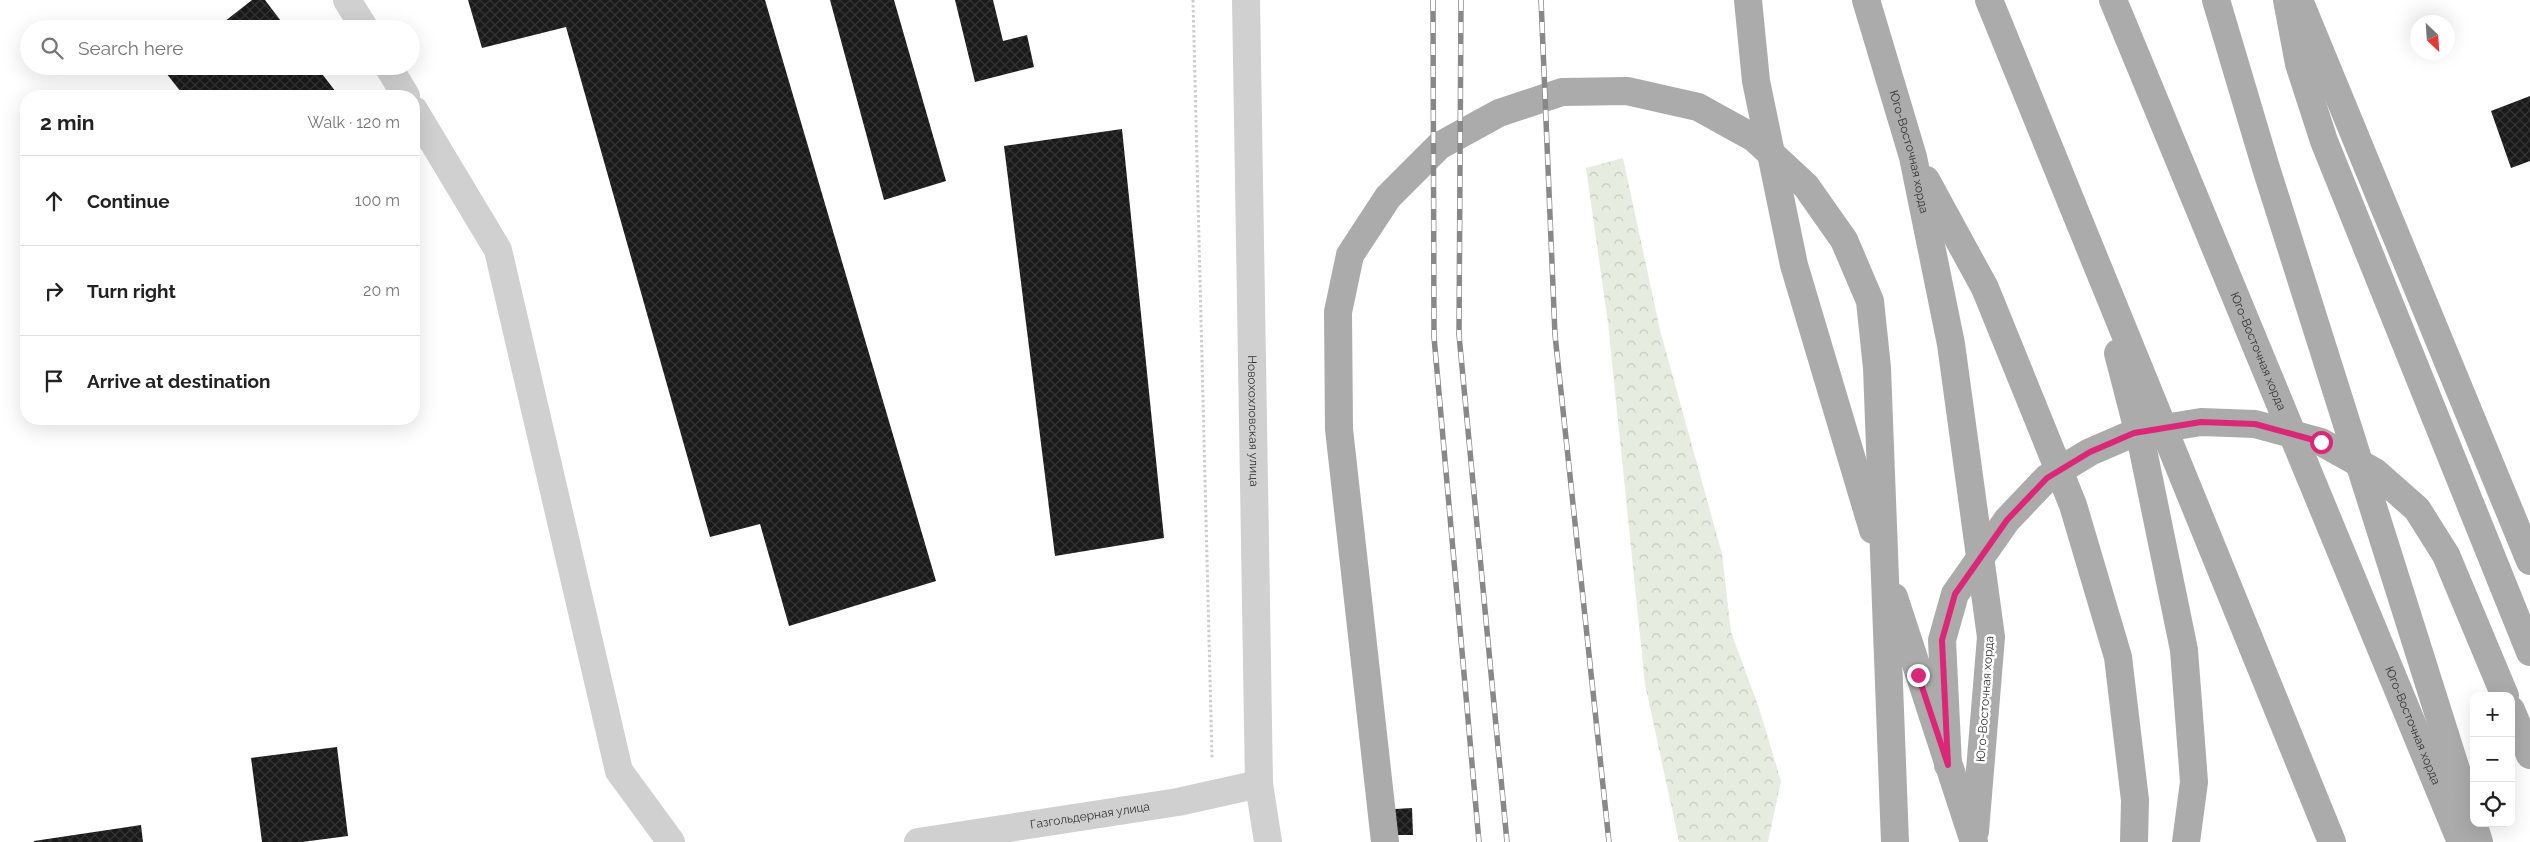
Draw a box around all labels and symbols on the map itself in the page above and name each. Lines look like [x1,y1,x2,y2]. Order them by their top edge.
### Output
north arrow [2410,15,2455,60]
street label: Юго-Восточная хорда [1886,89,1931,215]
street label: Юго-Восточная хорда [2228,290,2289,412]
street label: Новохохловская улица [1245,355,1261,487]
route start [2310,431,2333,454]
street label: Юго-Восточная хорда [1974,635,1996,763]
route end [1907,664,1930,687]
street label: Юго-Восточная хорда [2382,664,2443,787]
street label: Газгольдерная улица [1029,799,1151,832]

